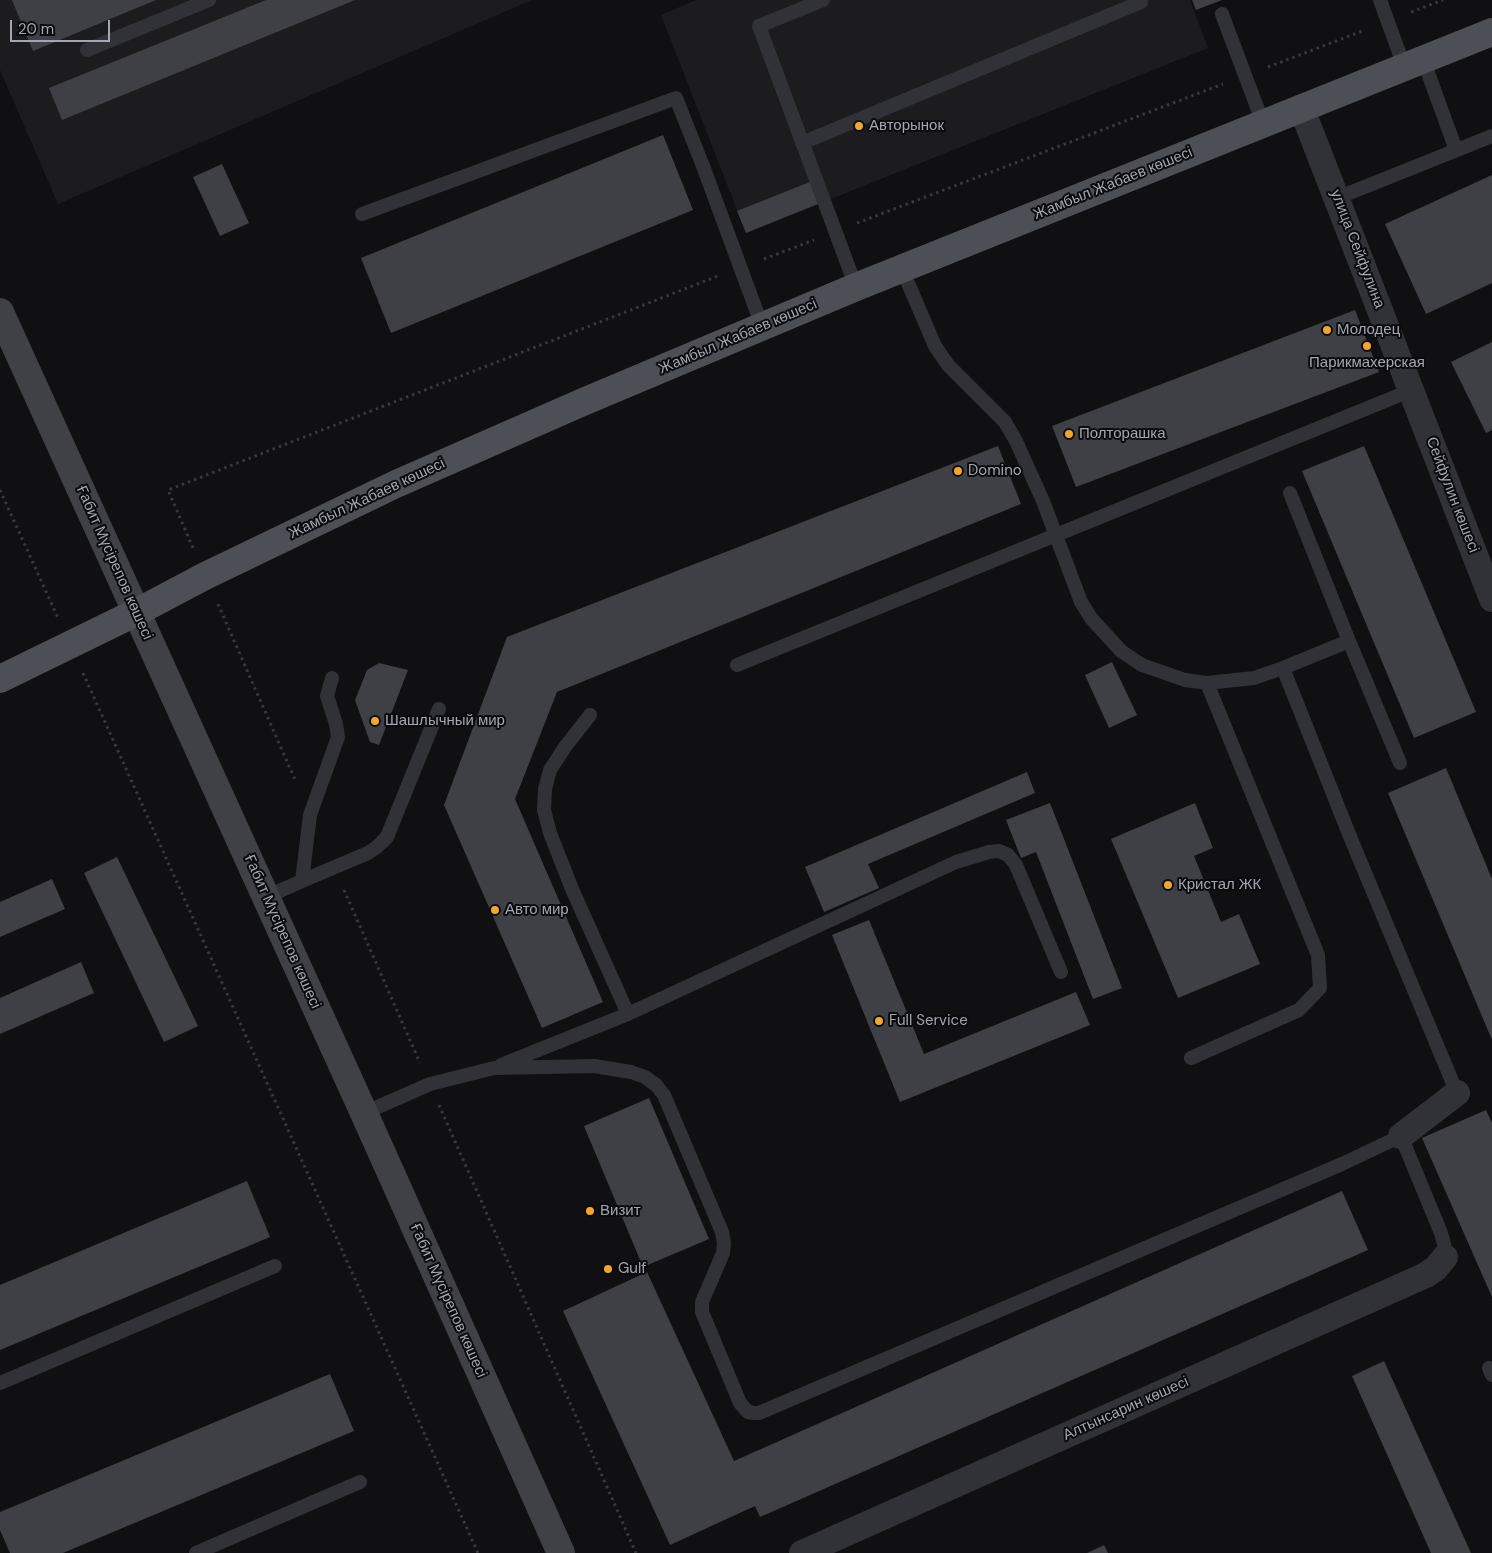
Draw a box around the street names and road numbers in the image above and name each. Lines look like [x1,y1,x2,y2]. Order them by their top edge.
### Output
street label: Жамбыл Жабаев көшесі [1031,144,1195,224]
street label: улица Сейфулина [1326,187,1388,311]
street label: Жамбыл Жабаев көшесі [656,296,820,378]
street label: Сейфулин көшесі [1422,435,1482,555]
street label: Жамбыл Жабаев көшесі [286,455,448,543]
street label: Ғабит Мүсірепов көшесі [72,483,156,643]
street label: Ғабит Мүсірепов көшесі [240,852,324,1012]
street label: Ғабит Мүсірепов көшесі [406,1221,490,1381]
street label: Алтынсарин көшесі [1060,1373,1192,1445]

